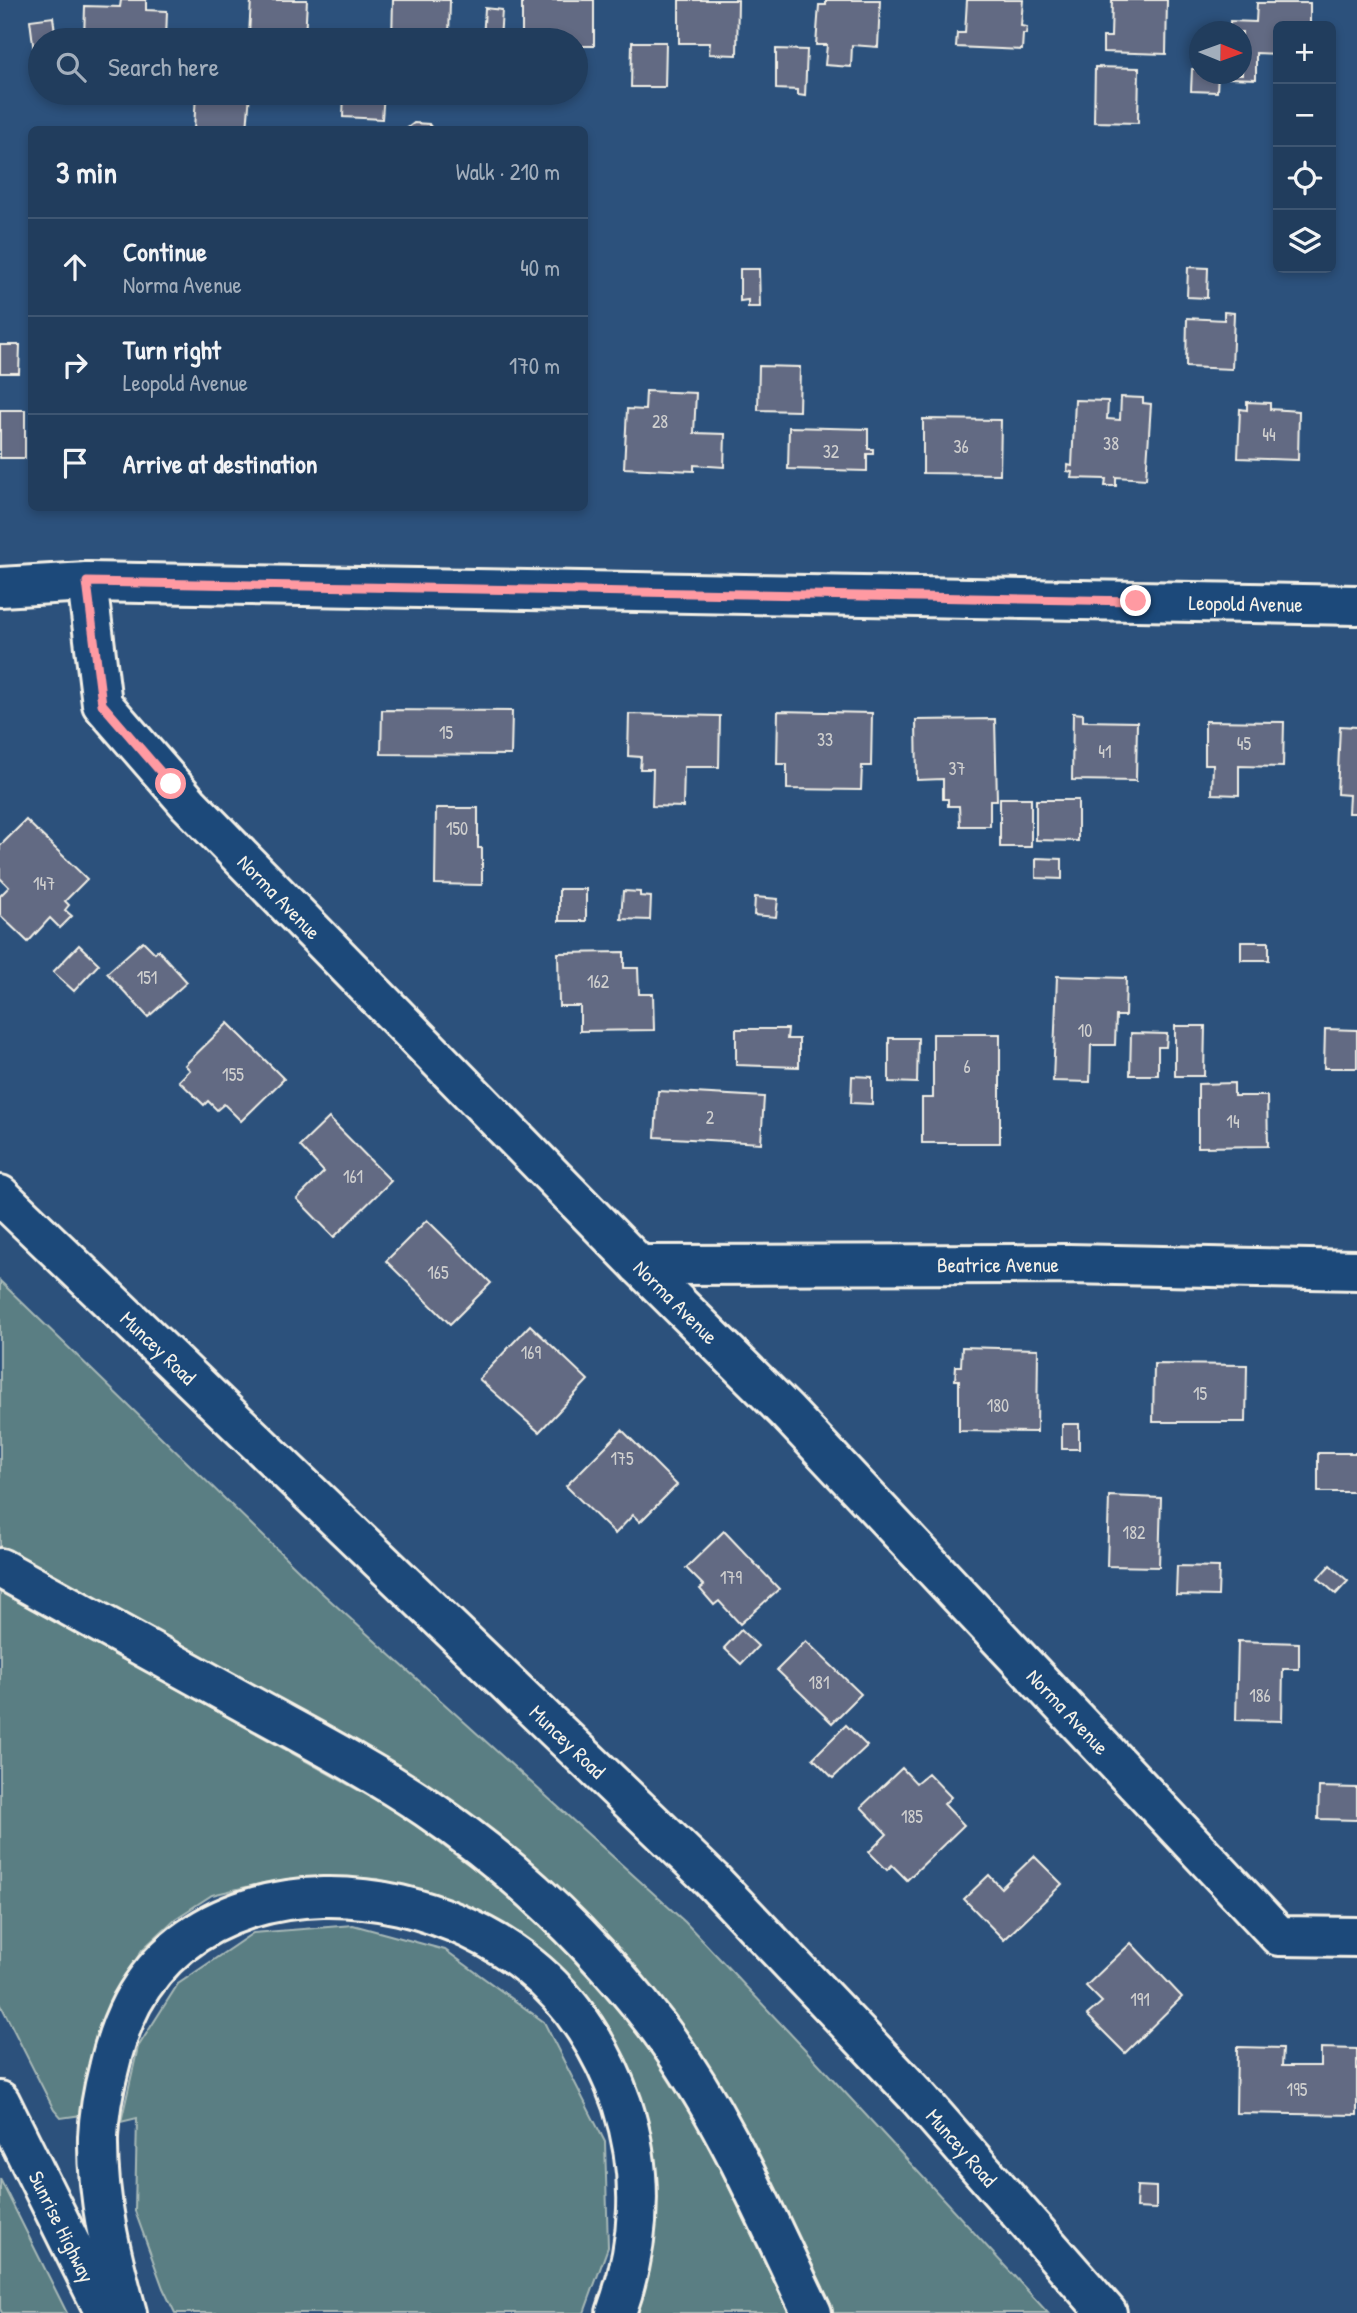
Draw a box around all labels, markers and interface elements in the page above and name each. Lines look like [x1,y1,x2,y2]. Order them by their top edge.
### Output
north arrow [1189,21,1252,84]
map controls [1273,21,1336,273]
button: + [1273,21,1336,84]
search box [28,28,588,105]
icon: search [52,48,90,86]
text: Search here [108,49,219,84]
button: − [1273,84,1336,147]
button: locate [1273,147,1336,210]
text: 3 min [56,152,117,192]
text: Walk · 210 m [456,156,560,187]
button: layers [1273,210,1336,273]
text: Continue [123,234,207,269]
icon: ahead [56,248,94,286]
text: 40 m [520,252,560,283]
text: Norma Avenue [123,269,242,300]
text: Turn right [123,332,221,367]
icon: right [56,346,94,384]
text: 170 m [509,350,560,381]
text: Leopold Avenue [123,367,248,398]
house number: 28 [652,409,668,434]
house number: 44 [1262,422,1276,447]
house number: 38 [1103,431,1119,456]
house number: 36 [953,434,969,459]
house number: 32 [823,439,840,464]
icon: arrive [56,444,94,482]
text: Arrive at destination [123,446,318,481]
route end [1120,585,1151,616]
street label: Leopold Avenue [1188,587,1303,619]
house number: 15 [439,720,453,745]
house number: 33 [817,727,833,752]
house number: 45 [1237,731,1252,756]
house number: 41 [1098,739,1112,764]
house number: 37 [949,756,966,781]
route start [155,768,186,799]
house number: 150 [446,816,468,841]
street label: Norma Avenue [231,848,328,946]
house number: 147 [33,871,55,896]
house number: 151 [137,965,157,990]
house number: 162 [587,969,610,994]
house number: 10 [1078,1018,1092,1043]
house number: 6 [963,1054,971,1079]
house number: 155 [222,1062,244,1087]
house number: 2 [706,1105,715,1130]
house number: 14 [1226,1109,1240,1134]
house number: 161 [343,1164,363,1189]
street label: Beatrice Avenue [937,1250,1059,1279]
street label: Norma Avenue [627,1253,725,1350]
house number: 165 [427,1260,449,1285]
street label: Muncey Road [114,1304,203,1391]
house number: 169 [521,1340,542,1365]
house number: 15 [1193,1381,1207,1406]
house number: 180 [987,1393,1009,1418]
house number: 175 [610,1446,634,1471]
house number: 182 [1123,1520,1146,1545]
house number: 179 [720,1565,742,1590]
street label: Norma Avenue [1020,1662,1116,1761]
house number: 181 [809,1670,829,1695]
house number: 186 [1249,1683,1271,1708]
street label: Muncey Road [524,1698,612,1785]
house number: 185 [901,1804,923,1829]
house number: 191 [1130,1987,1150,2012]
house number: 195 [1287,2077,1308,2102]
street label: Muncey Road [920,2102,1004,2193]
street label: Sunrise Highway [22,2166,102,2287]

